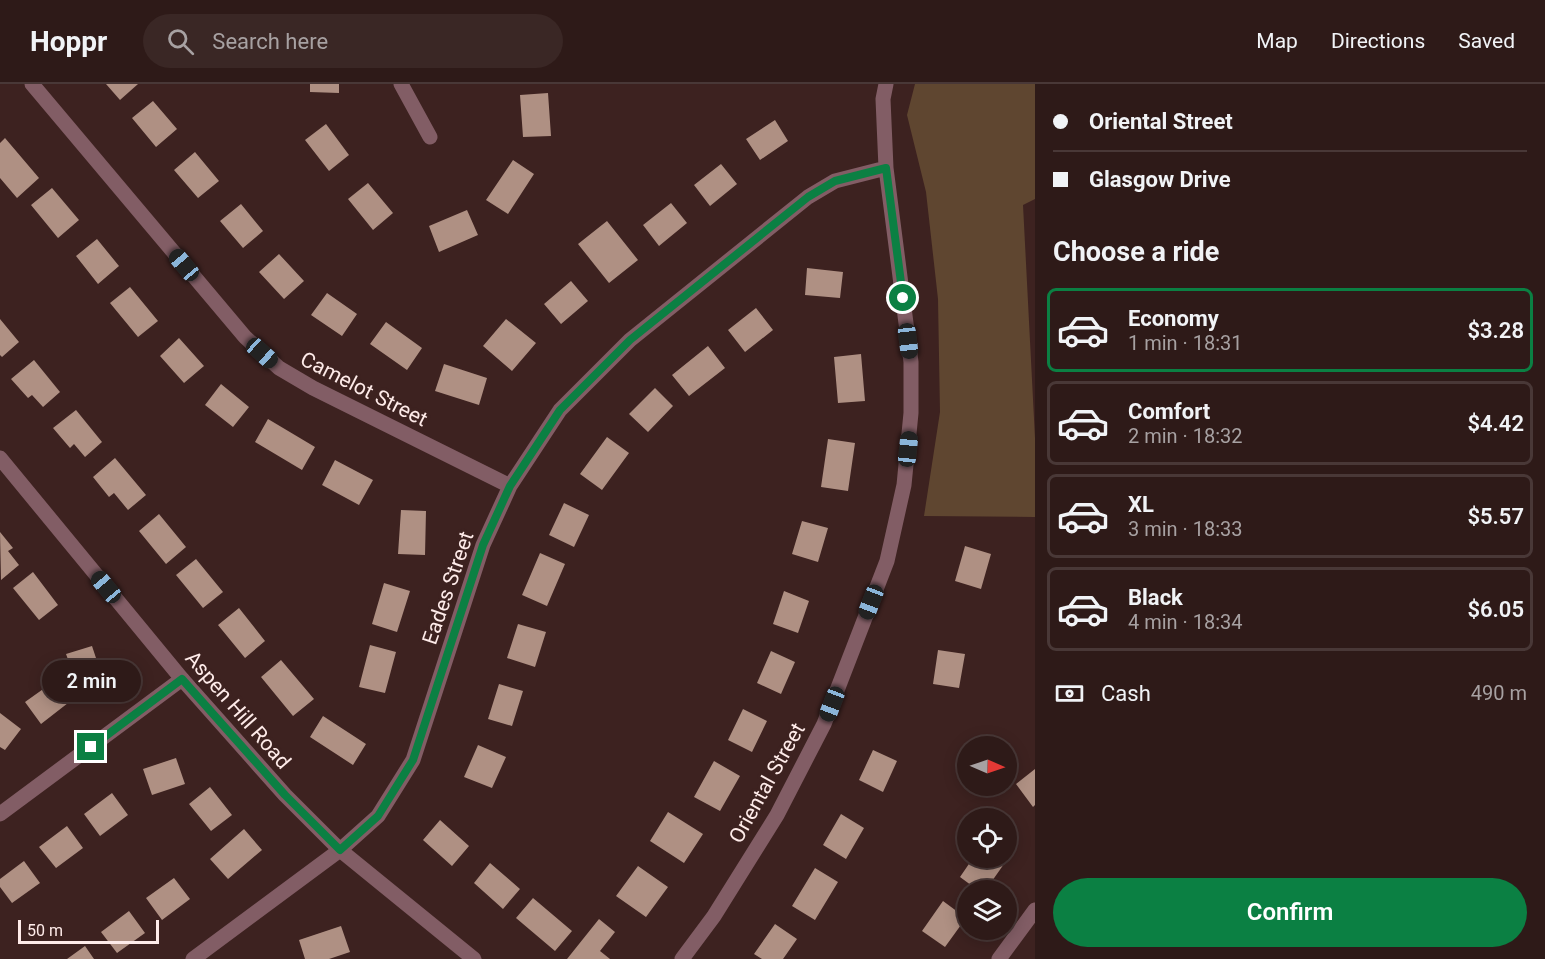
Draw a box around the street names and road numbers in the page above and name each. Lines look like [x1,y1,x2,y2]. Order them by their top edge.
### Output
street label: Camelot Street [297,347,432,431]
street label: Eades Street [417,528,479,648]
street label: Aspen Hill Road [180,646,296,774]
street label: Oriental Street [724,719,810,847]

